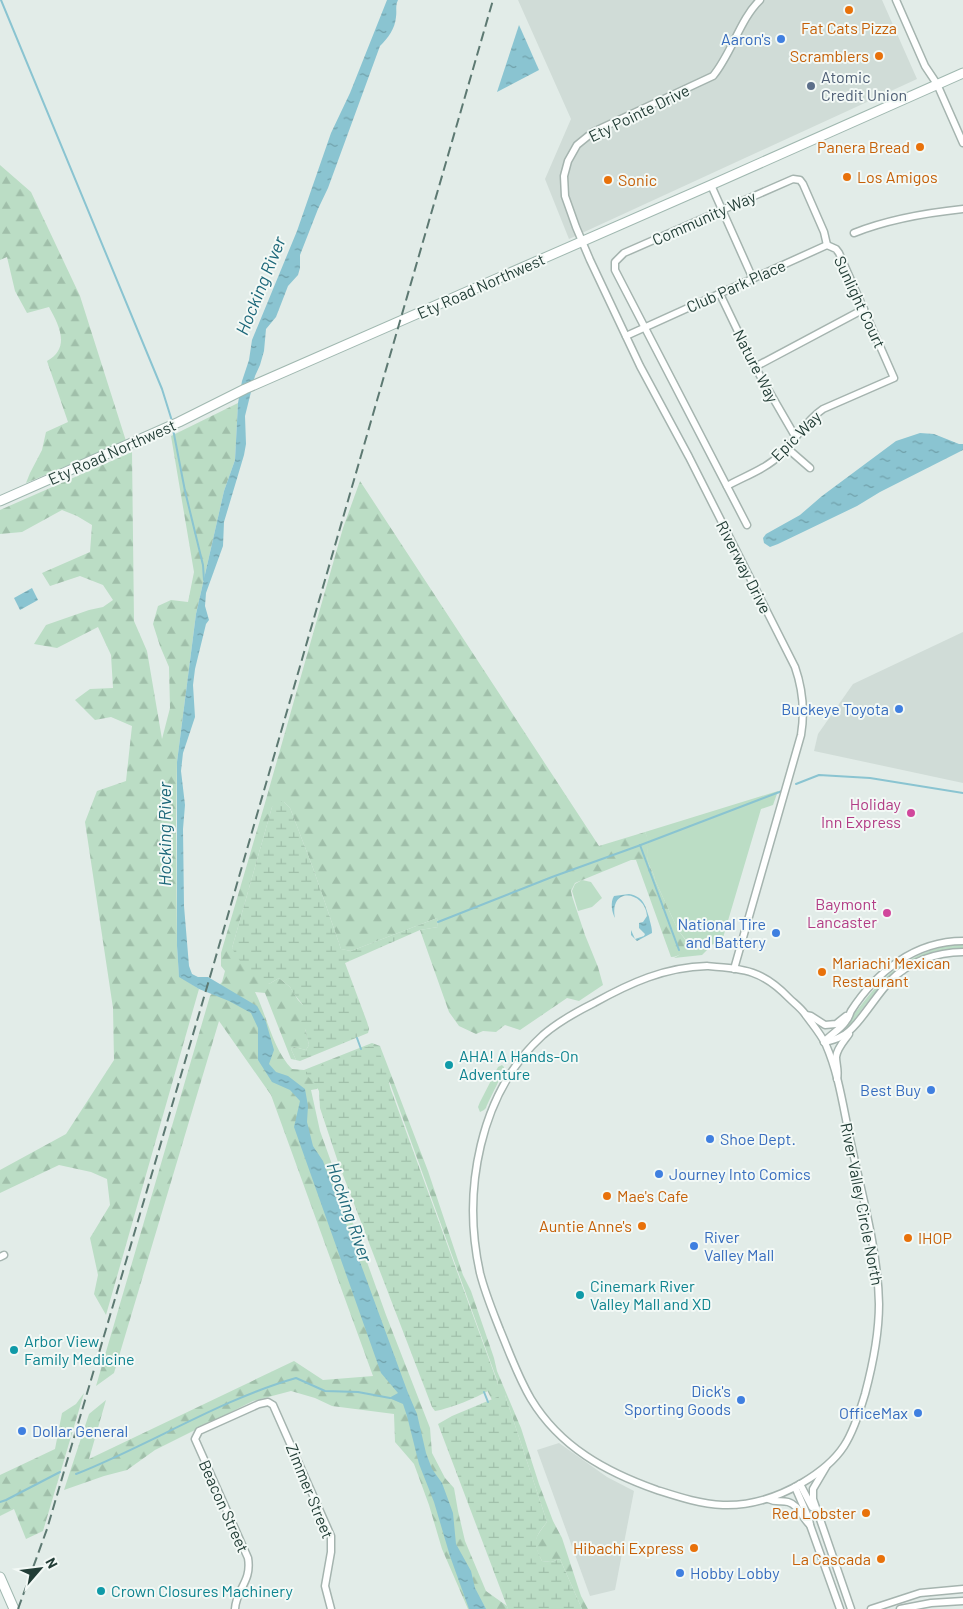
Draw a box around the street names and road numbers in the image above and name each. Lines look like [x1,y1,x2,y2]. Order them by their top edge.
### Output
street label: Ety Pointe Drive [585,80,692,145]
street label: Community Way [649,186,759,249]
street label: Ety Road Northwest [414,249,548,322]
street label: Sunlight Court [831,253,890,351]
street label: Club Park Place [683,255,788,316]
street label: Nature Way [730,326,783,406]
street label: Epic Way [767,406,825,465]
street label: Ety Road Northwest [45,415,179,488]
street label: Riverway Drive [713,517,776,616]
street label: River Valley Circle North [837,1121,888,1287]
street label: Zimmer Street [283,1441,338,1541]
street label: Beacon Street [196,1457,253,1555]

